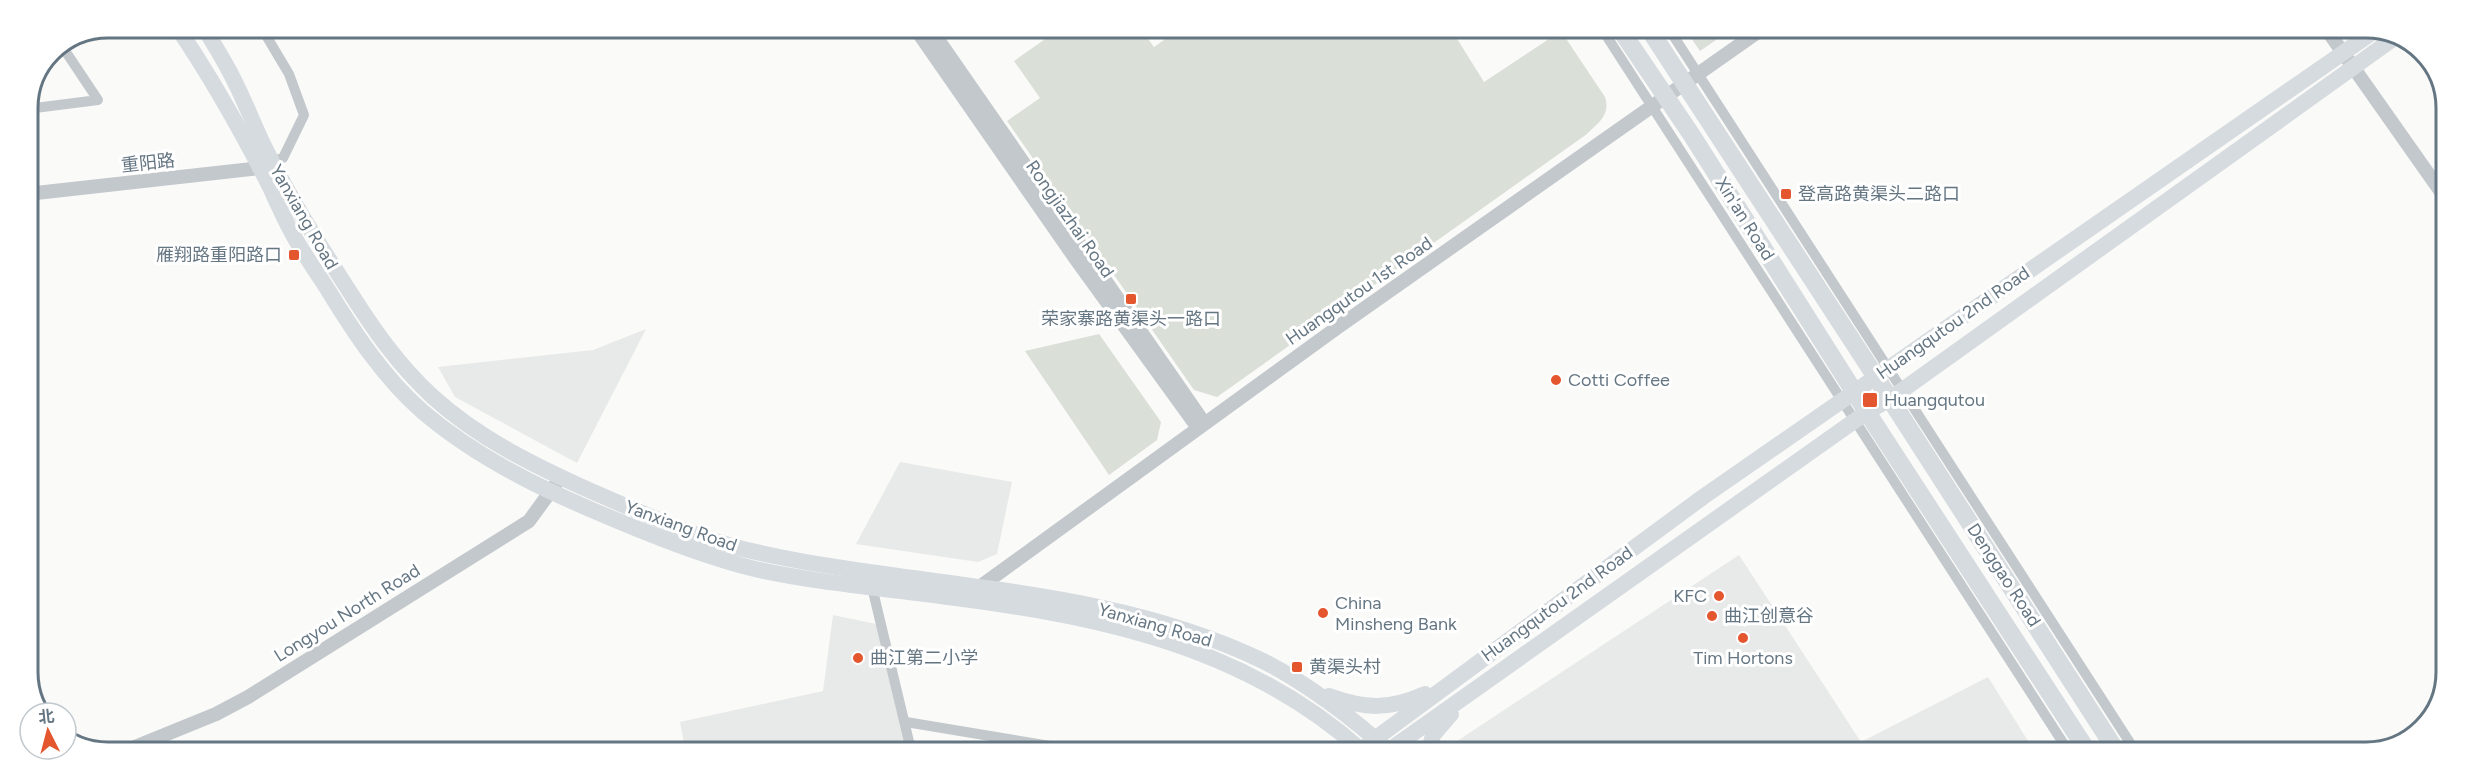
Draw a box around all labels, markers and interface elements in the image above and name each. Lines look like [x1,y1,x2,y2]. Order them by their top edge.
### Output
street label: 重阳路 [120,149,176,177]
street label: Rongjiazhai Road [1021,156,1119,282]
street label: Yanxiang Road [265,161,343,273]
street label: Xin'an Road [1711,173,1779,265]
place label: 登高路黄渠头二路口 [1798,183,1960,205]
marker: 登高路黄渠头二路口 [1779,187,1793,201]
street label: Huangqutou 1st Road [1281,232,1437,350]
place label: 雁翔路重阳路口 [156,244,282,266]
marker: 雁翔路重阳路口 [287,248,301,262]
street label: Huangqutou 2nd Road [1872,262,2034,384]
marker: 荣家寨路黄渠头一路口 [1124,292,1138,306]
place label: 荣家寨路黄渠头一路口 [1041,308,1221,330]
place label: Cotti Coffee [1568,369,1670,391]
marker: Cotti Coffee [1549,373,1563,387]
place label: Huangqutou [1884,389,1985,411]
marker: Huangqutou [1861,391,1879,409]
street label: Yanxiang Road [622,496,740,556]
street label: Denggao Road [1962,519,2046,631]
street label: Huangqutou 2nd Road [1477,542,1637,666]
street label: Longyou North Road [270,559,424,667]
place label: KFC [1673,585,1707,607]
marker: KFC [1712,589,1726,603]
place label: China Minsheng Bank [1335,592,1457,635]
street label: Yanxiang Road [1096,598,1214,652]
place label: 曲江创意谷 [1724,605,1814,627]
marker: China Minsheng Bank [1316,606,1330,620]
marker: 曲江创意谷 [1705,609,1719,623]
marker: Tim Hortons [1736,631,1750,645]
place label: 曲江第二小学 [870,647,978,669]
place label: Tim Hortons [1693,647,1793,669]
marker: 曲江第二小学 [851,651,865,665]
place label: 黄渠头村 [1309,656,1381,678]
marker: 黄渠头村 [1290,660,1304,674]
north arrow [18,701,78,761]
text: 北 [38,706,55,727]

